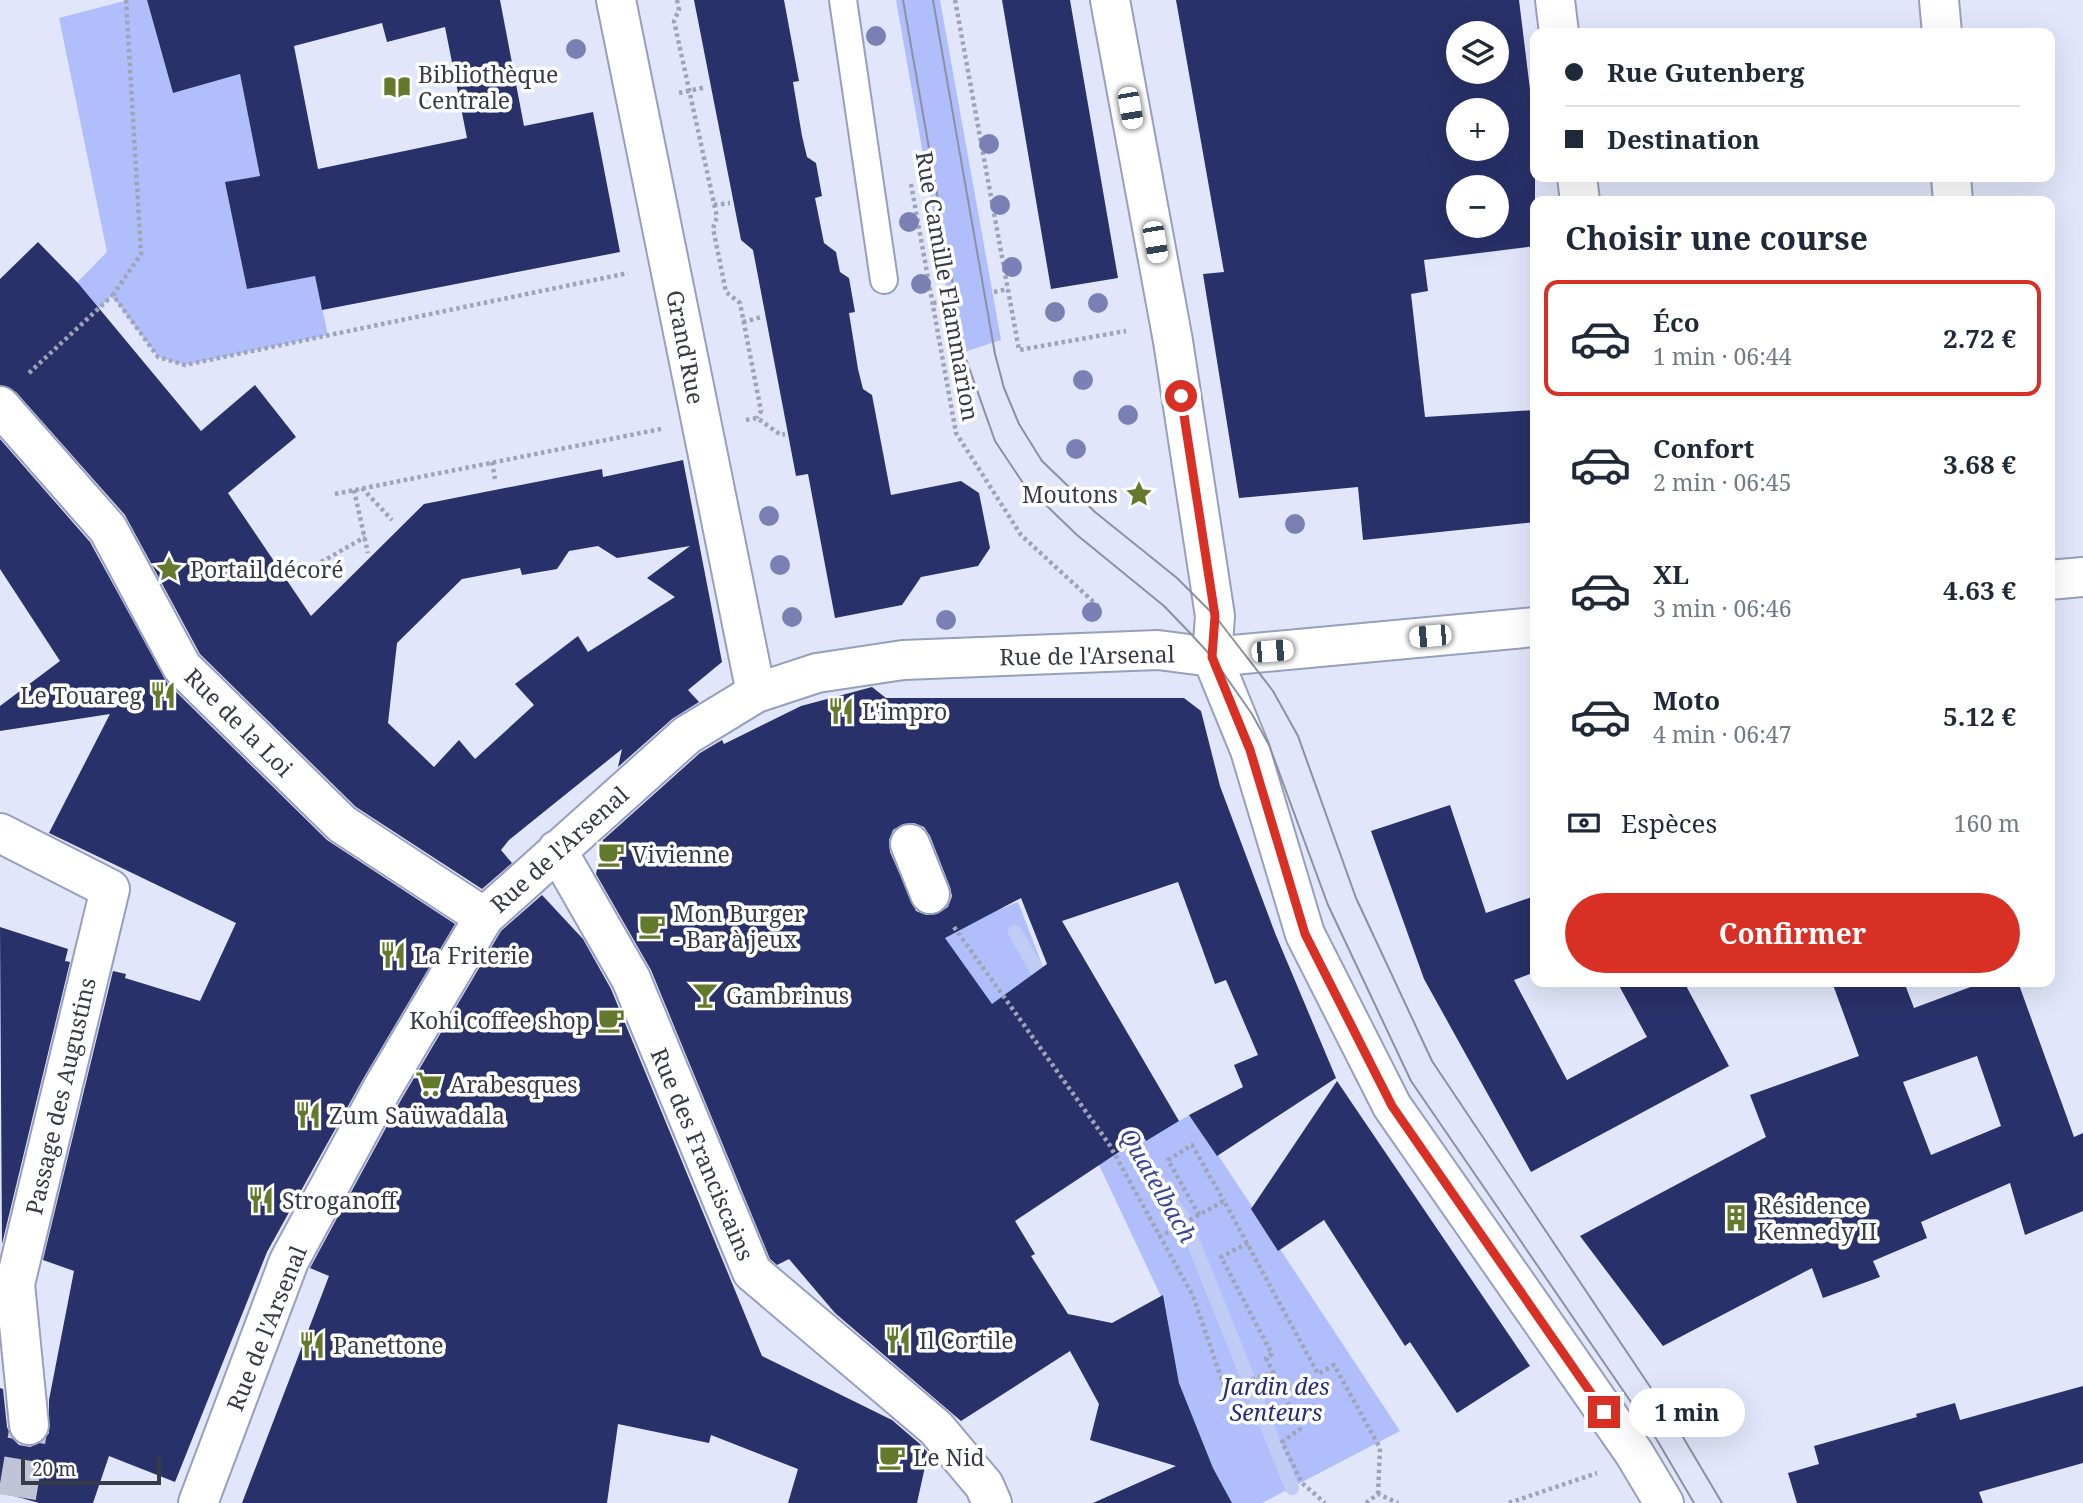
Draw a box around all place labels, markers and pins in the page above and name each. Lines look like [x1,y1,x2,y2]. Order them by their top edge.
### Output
place label: Bibliothèque Centrale [418,58,558,116]
library icon: Bibliothèque Centrale [382,72,412,102]
place label: Moutons [1022,478,1118,510]
place icon: Moutons [1124,479,1154,509]
place label: Portail décoré [190,553,344,585]
place icon: Portail décoré [154,554,184,584]
place label: Le Touareg [20,679,143,711]
restaurant icon: Le Touareg [148,680,178,710]
place label: L'impro [862,695,947,727]
restaurant icon: L'impro [826,696,856,726]
place label: Vivienne [632,838,730,870]
cafe icon: Vivienne [596,839,626,869]
place label: Mon Burger - Bar à jeux [673,897,805,955]
cafe icon: Mon Burger - Bar à jeux [637,911,667,941]
place label: La Friterie [414,939,530,971]
restaurant icon: La Friterie [378,940,408,970]
place label: Gambrinus [726,979,849,1011]
bar icon: Gambrinus [690,980,720,1010]
place label: Kohi coffee shop [409,1004,590,1036]
cafe icon: Kohi coffee shop [596,1005,626,1035]
place label: Arabesques [450,1068,578,1100]
supermarket icon: Arabesques [414,1069,444,1099]
place label: Zum Saüwadala [329,1099,505,1131]
restaurant icon: Zum Saüwadala [293,1100,323,1130]
place label: Stroganoff [282,1184,398,1216]
restaurant icon: Stroganoff [246,1185,276,1215]
place label: Résidence Kennedy II [1757,1189,1877,1247]
building icon: Résidence Kennedy II [1721,1203,1751,1233]
place label: Il Cortile [919,1324,1014,1356]
restaurant icon: Il Cortile [883,1325,913,1355]
place label: Panettone [333,1329,444,1361]
restaurant icon: Panettone [297,1330,327,1360]
place label: Le Nid [913,1441,985,1473]
cafe icon: Le Nid [877,1442,907,1472]

